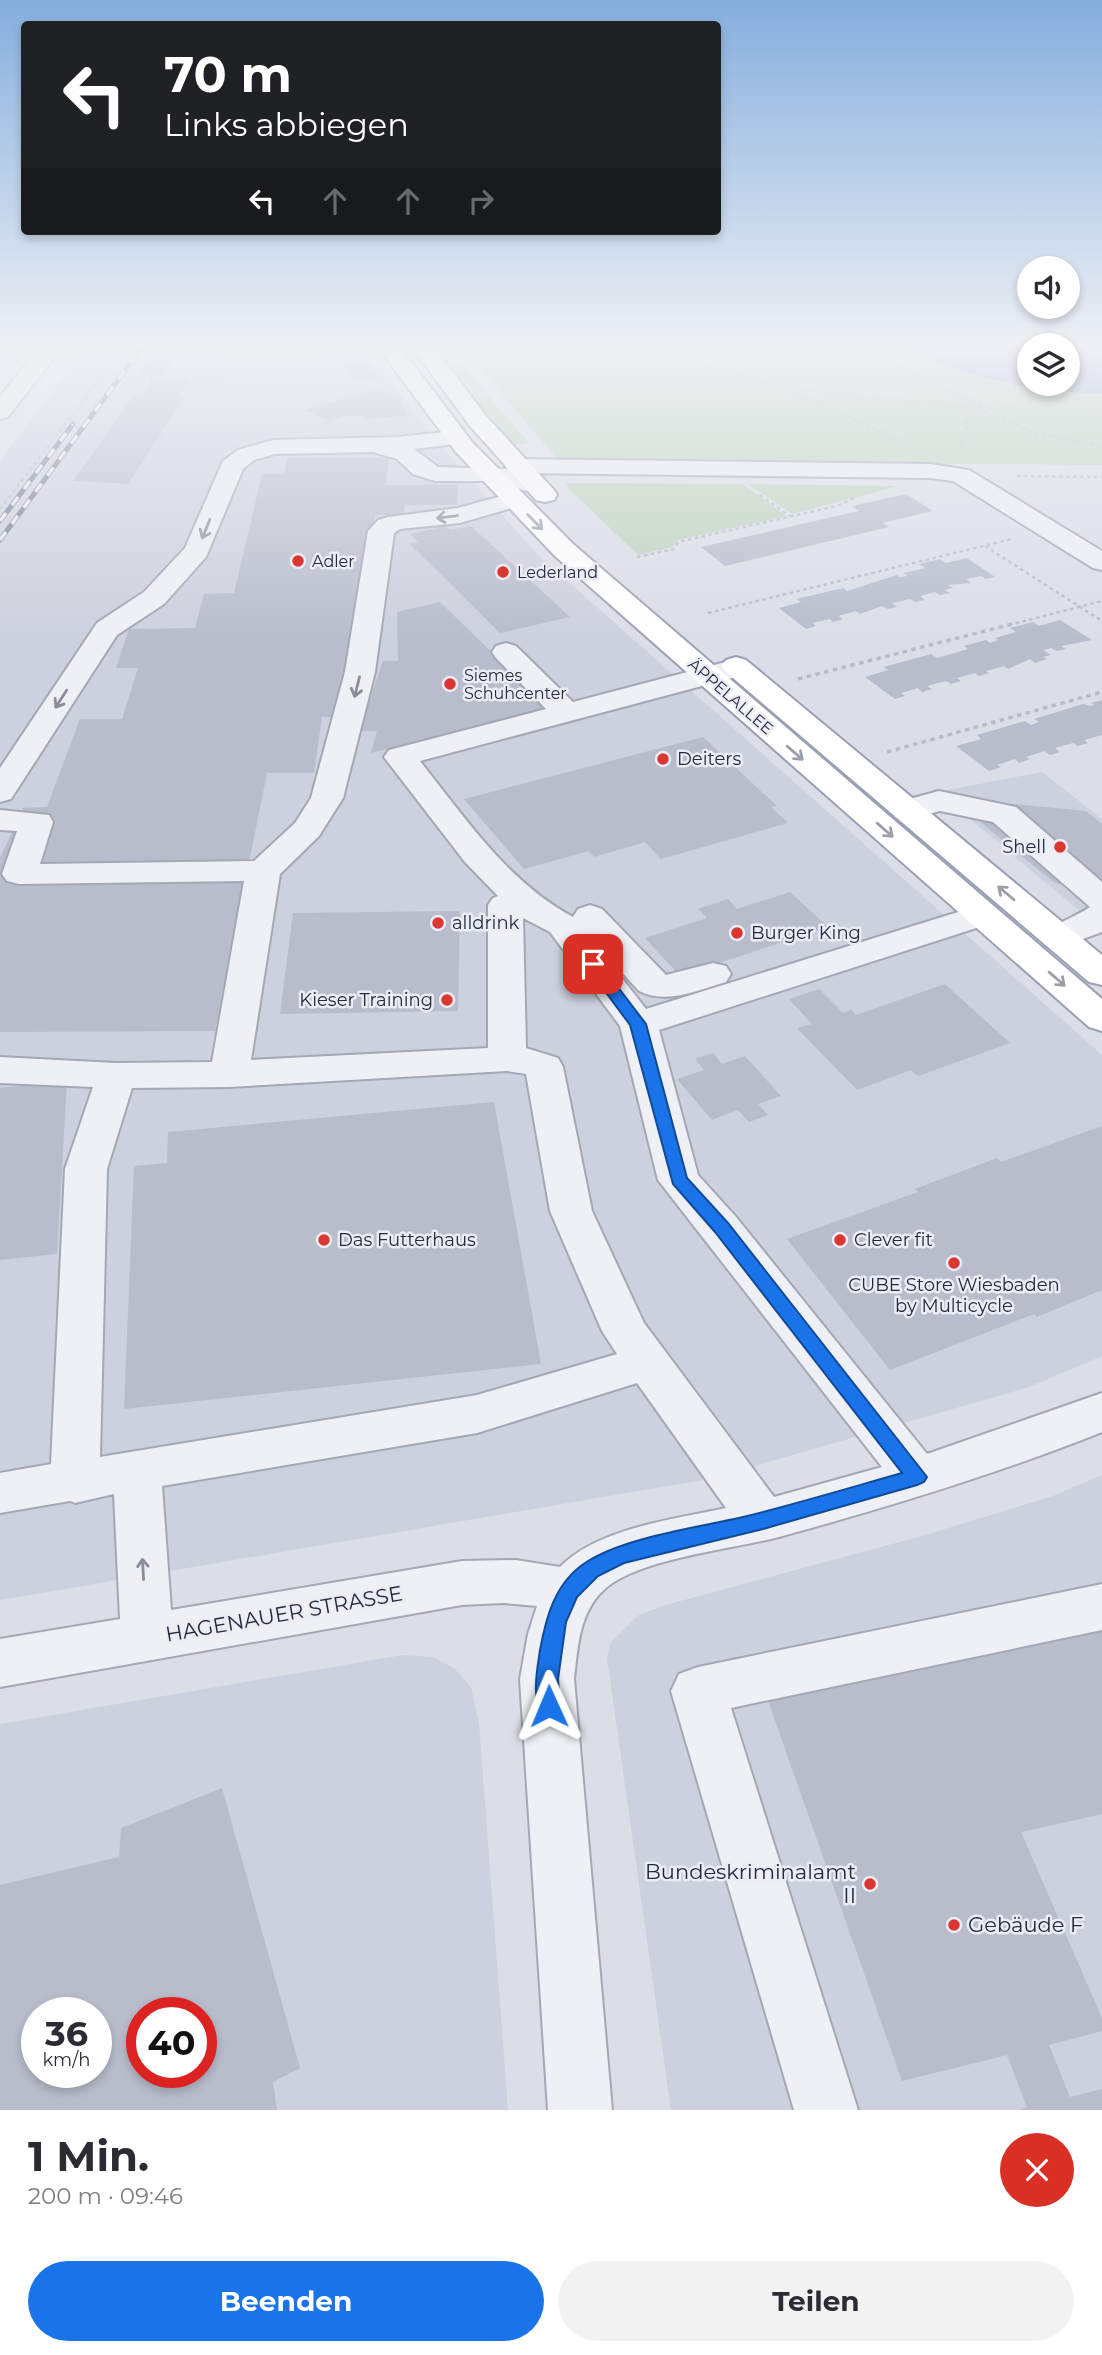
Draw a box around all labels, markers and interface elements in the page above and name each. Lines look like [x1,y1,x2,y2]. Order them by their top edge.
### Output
text: 70 m [164,45,292,104]
icon: left [49,49,140,140]
text: Links abbiegen [164,105,409,144]
icon: left [243,182,281,220]
icon: ahead [316,182,354,220]
icon: ahead [389,182,427,220]
icon: right [462,182,500,220]
map controls [1017,256,1080,396]
button: sound [1017,256,1080,319]
button: layers [1017,333,1080,396]
one-way arrow [437,510,459,523]
one-way arrow [526,514,543,531]
one-way arrow [199,518,212,539]
place label: Adler [312,552,355,571]
marker: Adler [290,553,306,569]
place label: Lederland [517,563,598,582]
marker: Lederland [495,564,511,580]
street label: ÄPPELALLEE [684,654,778,738]
place label: Siemes Schuhcenter [464,666,567,703]
one-way arrow [350,675,363,698]
marker: Siemes Schuhcenter [442,676,458,692]
one-way arrow [54,689,68,708]
one-way arrow [786,745,804,761]
place label: Deiters [677,748,741,770]
marker: Deiters [655,751,671,767]
one-way arrow [876,822,894,838]
place label: Shell [1002,836,1046,858]
marker: Shell [1052,839,1068,855]
one-way arrow [997,885,1015,901]
place label: alldrink [452,912,520,934]
marker: alldrink [430,915,446,931]
place label: Burger King [751,922,861,944]
marker: Burger King [729,925,745,941]
pin [563,934,623,994]
icon: arrive [574,945,612,983]
one-way arrow [1048,971,1066,987]
place label: Kieser Training [299,989,433,1011]
marker: Kieser Training [439,992,455,1008]
place label: Das Futterhaus [338,1229,476,1251]
place label: Clever fit [854,1229,933,1251]
marker: Das Futterhaus [316,1232,332,1248]
marker: Clever fit [832,1232,848,1248]
marker: CUBE Store Wiesbaden by Multicycle [946,1255,962,1271]
place label: CUBE Store Wiesbaden by Multicycle [848,1274,1060,1317]
one-way arrow [136,1558,149,1581]
street label: HAGENAUER STRASSE [163,1580,404,1647]
position arrow [512,1669,586,1743]
place label: Bundeskriminalamt II [645,1859,856,1908]
marker: Bundeskriminalamt II [862,1876,878,1892]
place label: Gebäude F [968,1912,1083,1937]
marker: Gebäude F [946,1917,962,1933]
speed limit sign: 40 [126,1997,217,2088]
text: 36 [45,2012,88,2055]
text: km/h [42,2049,91,2071]
text: 1 Min. [28,2130,149,2182]
button: close [1000,2133,1074,2207]
text: 200 m · 09:46 [28,2182,183,2210]
button: Beenden [28,2261,544,2341]
button: Teilen [558,2261,1074,2341]

